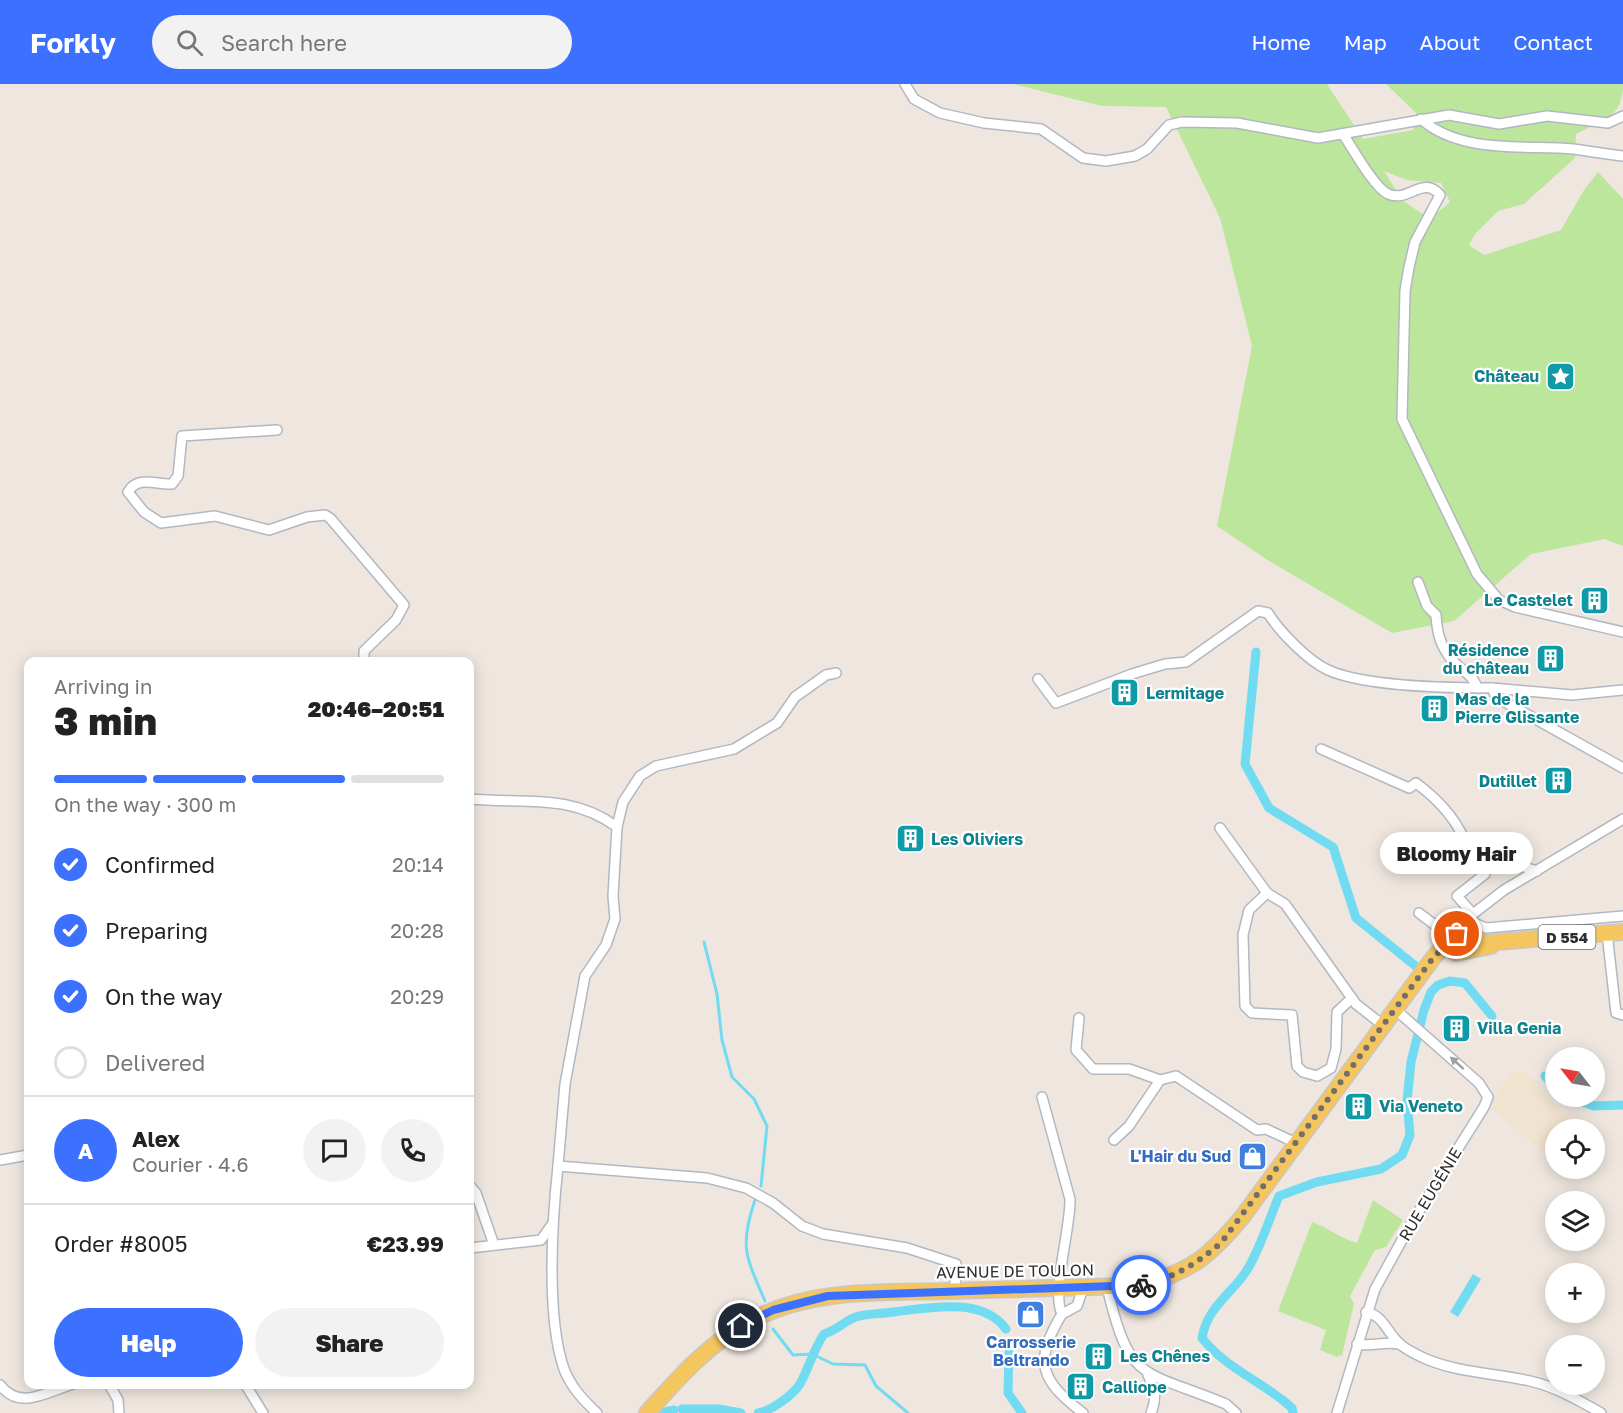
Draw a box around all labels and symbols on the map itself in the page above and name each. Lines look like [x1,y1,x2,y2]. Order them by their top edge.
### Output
place icon: Château [1544,360,1576,392]
place label: Château [1474,366,1539,386]
building icon: Le Castelet [1578,584,1610,616]
place label: Le Castelet [1484,590,1573,610]
place label: Résidence du château [1443,640,1529,678]
building icon: Résidence du château [1534,643,1566,675]
building icon: Lermitage [1109,677,1141,709]
place label: Lermitage [1146,683,1224,703]
place label: Mas de la Pierre Glissante [1455,689,1579,727]
building icon: Mas de la Pierre Glissante [1418,692,1450,724]
building icon: Dutillet [1542,765,1574,797]
place label: Dutillet [1479,771,1537,791]
building icon: Les Oliviers [894,823,926,855]
place label: Les Oliviers [931,829,1023,849]
callout: Bloomy Hair [1380,832,1534,874]
pin [1431,908,1482,959]
road number: D 554 [1538,925,1596,949]
building icon: Villa Genia [1440,1012,1472,1044]
place label: Villa Genia [1477,1018,1561,1038]
north arrow [1545,1047,1605,1107]
one-way arrow [1449,1056,1464,1070]
building icon: Via Veneto [1342,1090,1374,1122]
place label: Via Veneto [1379,1096,1463,1116]
shop icon: L'Hair du Sud [1236,1140,1268,1172]
street label: RUE EUGÉNIE [1394,1144,1466,1244]
place label: L'Hair du Sud [1130,1146,1231,1166]
courier [1111,1255,1171,1315]
street label: AVENUE DE TOULON [936,1260,1094,1282]
shop icon: Carrosserie Beltrando [1015,1298,1047,1330]
pin [715,1300,766,1351]
place label: Carrosserie Beltrando [986,1332,1076,1370]
building icon: Les Chênes [1083,1340,1115,1372]
place label: Les Chênes [1120,1346,1210,1366]
building icon: Calliope [1065,1371,1097,1403]
place label: Calliope [1102,1377,1167,1397]

